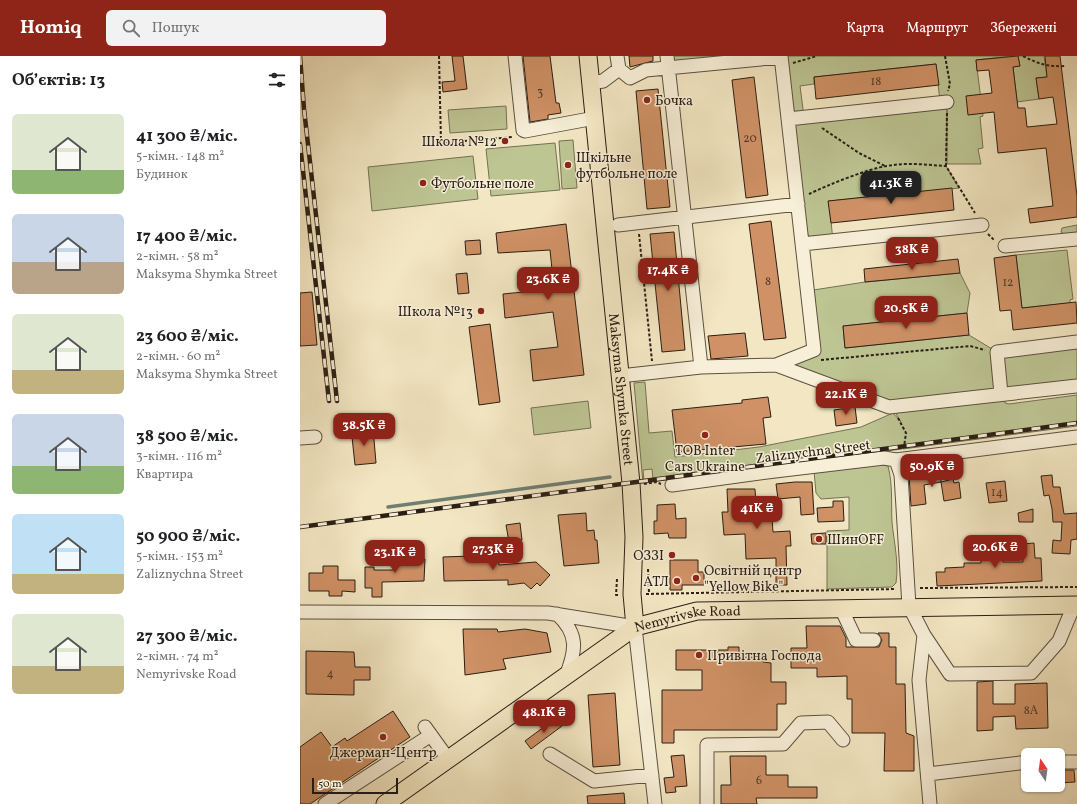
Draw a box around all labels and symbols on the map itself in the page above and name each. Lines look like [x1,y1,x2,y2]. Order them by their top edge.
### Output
house number: 18 [871,74,881,90]
house number: 3 [537,85,543,101]
place label: Бочка [655,92,693,111]
marker: Бочка [642,95,652,105]
house number: 20 [743,131,757,147]
place label: Школа №12 [421,133,497,152]
marker: Школа №12 [500,136,510,146]
place label: Шкільне футбольне поле [576,149,678,184]
marker: Шкільне футбольне поле [563,160,573,170]
pin: 41.3K ₴ [854,171,928,205]
place label: Футбольне поле [431,175,534,194]
marker: Футбольне поле [418,178,428,188]
pin: 38K ₴ [884,237,940,271]
pin: 17.4K ₴ [631,258,705,292]
pin: 23.6K ₴ [511,267,585,301]
house number: 8 [765,274,771,290]
house number: 12 [1002,275,1014,291]
pin: 20.5K ₴ [869,296,943,330]
place label: Школа №13 [398,303,473,322]
marker: Школа №13 [476,306,486,316]
street label: Maksyma Shymka Street [603,312,637,467]
pin: 22.1K ₴ [809,382,883,416]
pin: 38.5K ₴ [327,413,401,447]
marker: ТОВ Inter Cars Ukraine [700,430,710,440]
street label: Zaliznychna Street [755,436,872,469]
place label: ТОВ Inter Cars Ukraine [665,442,745,477]
pin: 50.9K ₴ [895,454,969,488]
house number: 14 [991,485,1003,501]
pin: 41K ₴ [729,496,785,530]
place label: ШинOFF [827,531,884,550]
marker: ШинOFF [814,534,824,544]
pin: 20.6K ₴ [958,535,1032,569]
pin: 27.3K ₴ [456,537,530,571]
pin: 23.1K ₴ [358,540,432,574]
place label: ОЗЗІ [633,547,664,566]
marker: ОЗЗІ [667,550,677,560]
place label: Освітній центр "Yellow Bike" [704,562,802,597]
place label: АТЛ [643,573,669,592]
marker: Освітній центр "Yellow Bike" [691,573,701,583]
marker: АТЛ [672,576,682,586]
street label: Nemyrivske Road [632,602,741,638]
place label: Привітна Господа [707,647,822,666]
marker: Привітна Господа [694,650,704,660]
house number: 4 [326,666,334,682]
pin: 48.1K ₴ [507,700,581,734]
house number: 8А [1024,703,1039,719]
marker: Джерман-Центр [378,732,388,742]
place label: Джерман-Центр [329,744,437,763]
north arrow [1021,748,1065,792]
house number: 6 [756,773,762,789]
scale bar [312,776,398,795]

